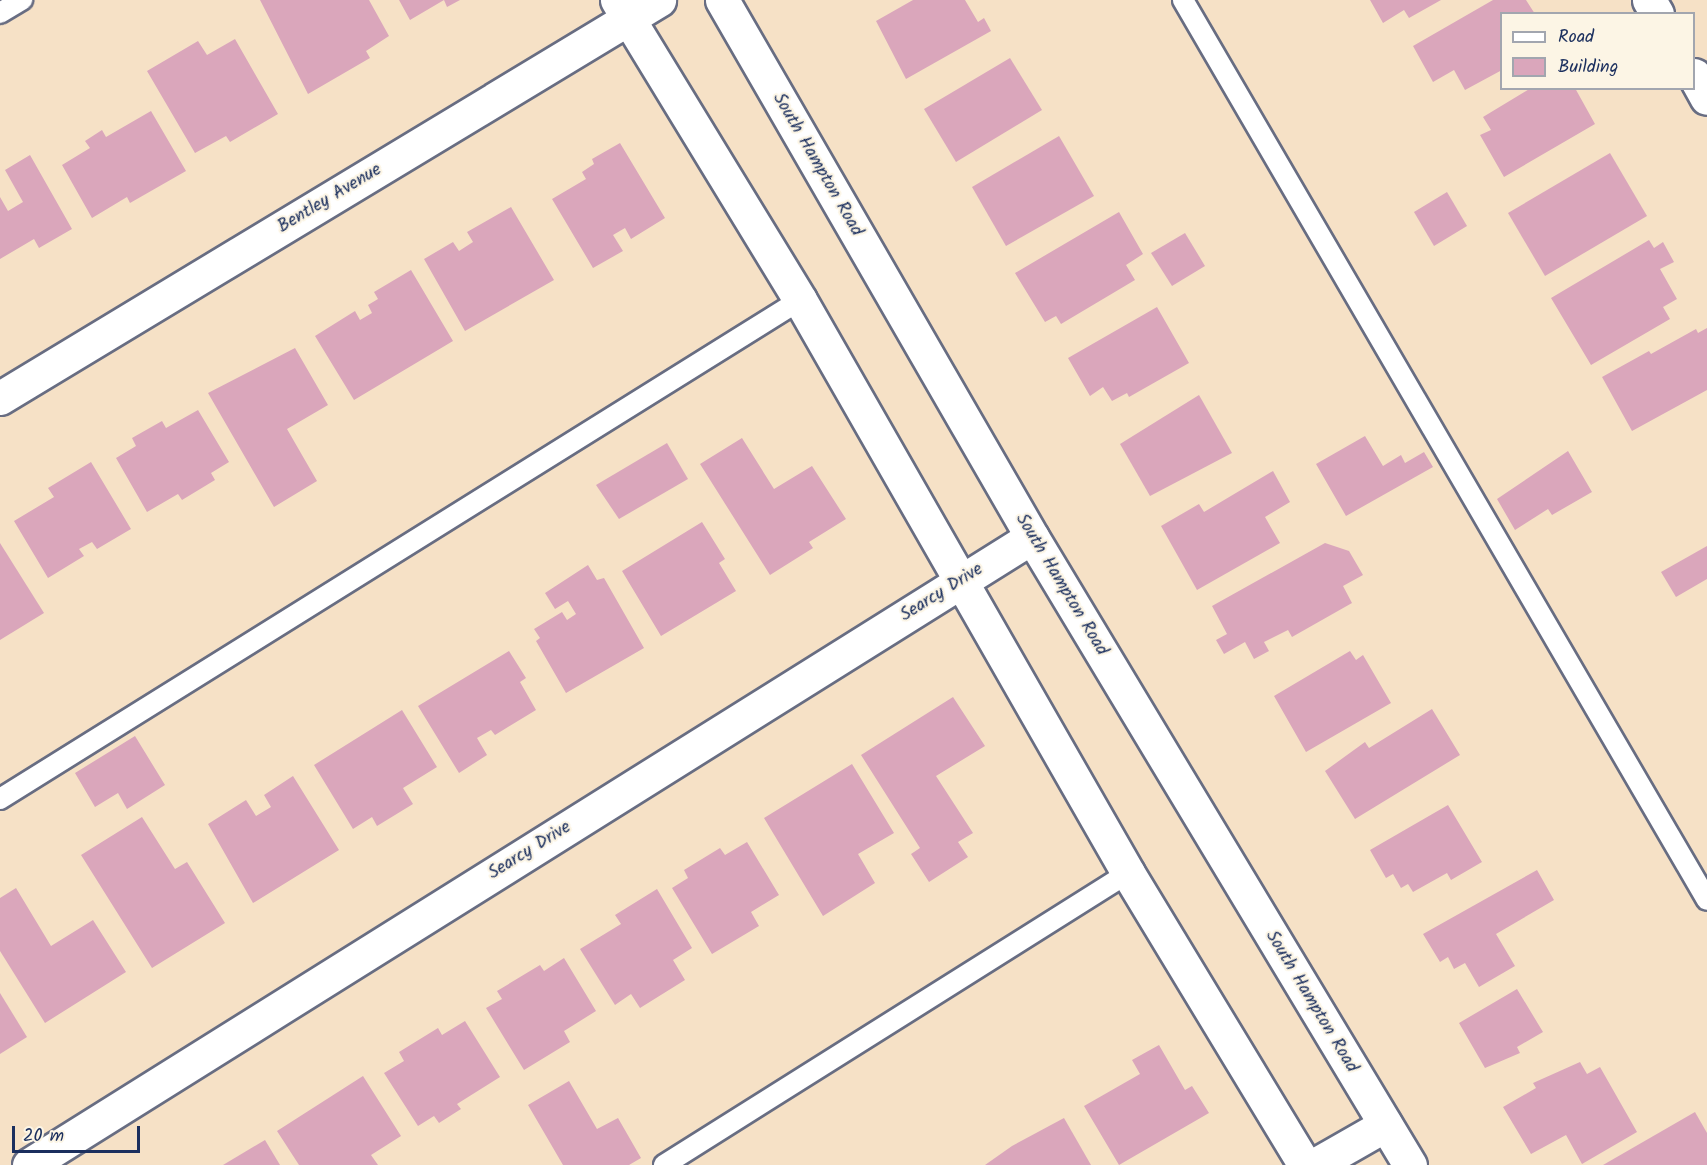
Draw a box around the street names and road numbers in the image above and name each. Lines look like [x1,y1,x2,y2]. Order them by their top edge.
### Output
street label: South Hampton Road [767,90,867,240]
street label: Bentley Avenue [274,160,386,238]
street label: South Hampton Road [1010,510,1112,660]
street label: Searcy Drive [897,559,987,627]
street label: Searcy Drive [485,817,575,885]
street label: South Hampton Road [1260,927,1362,1077]

